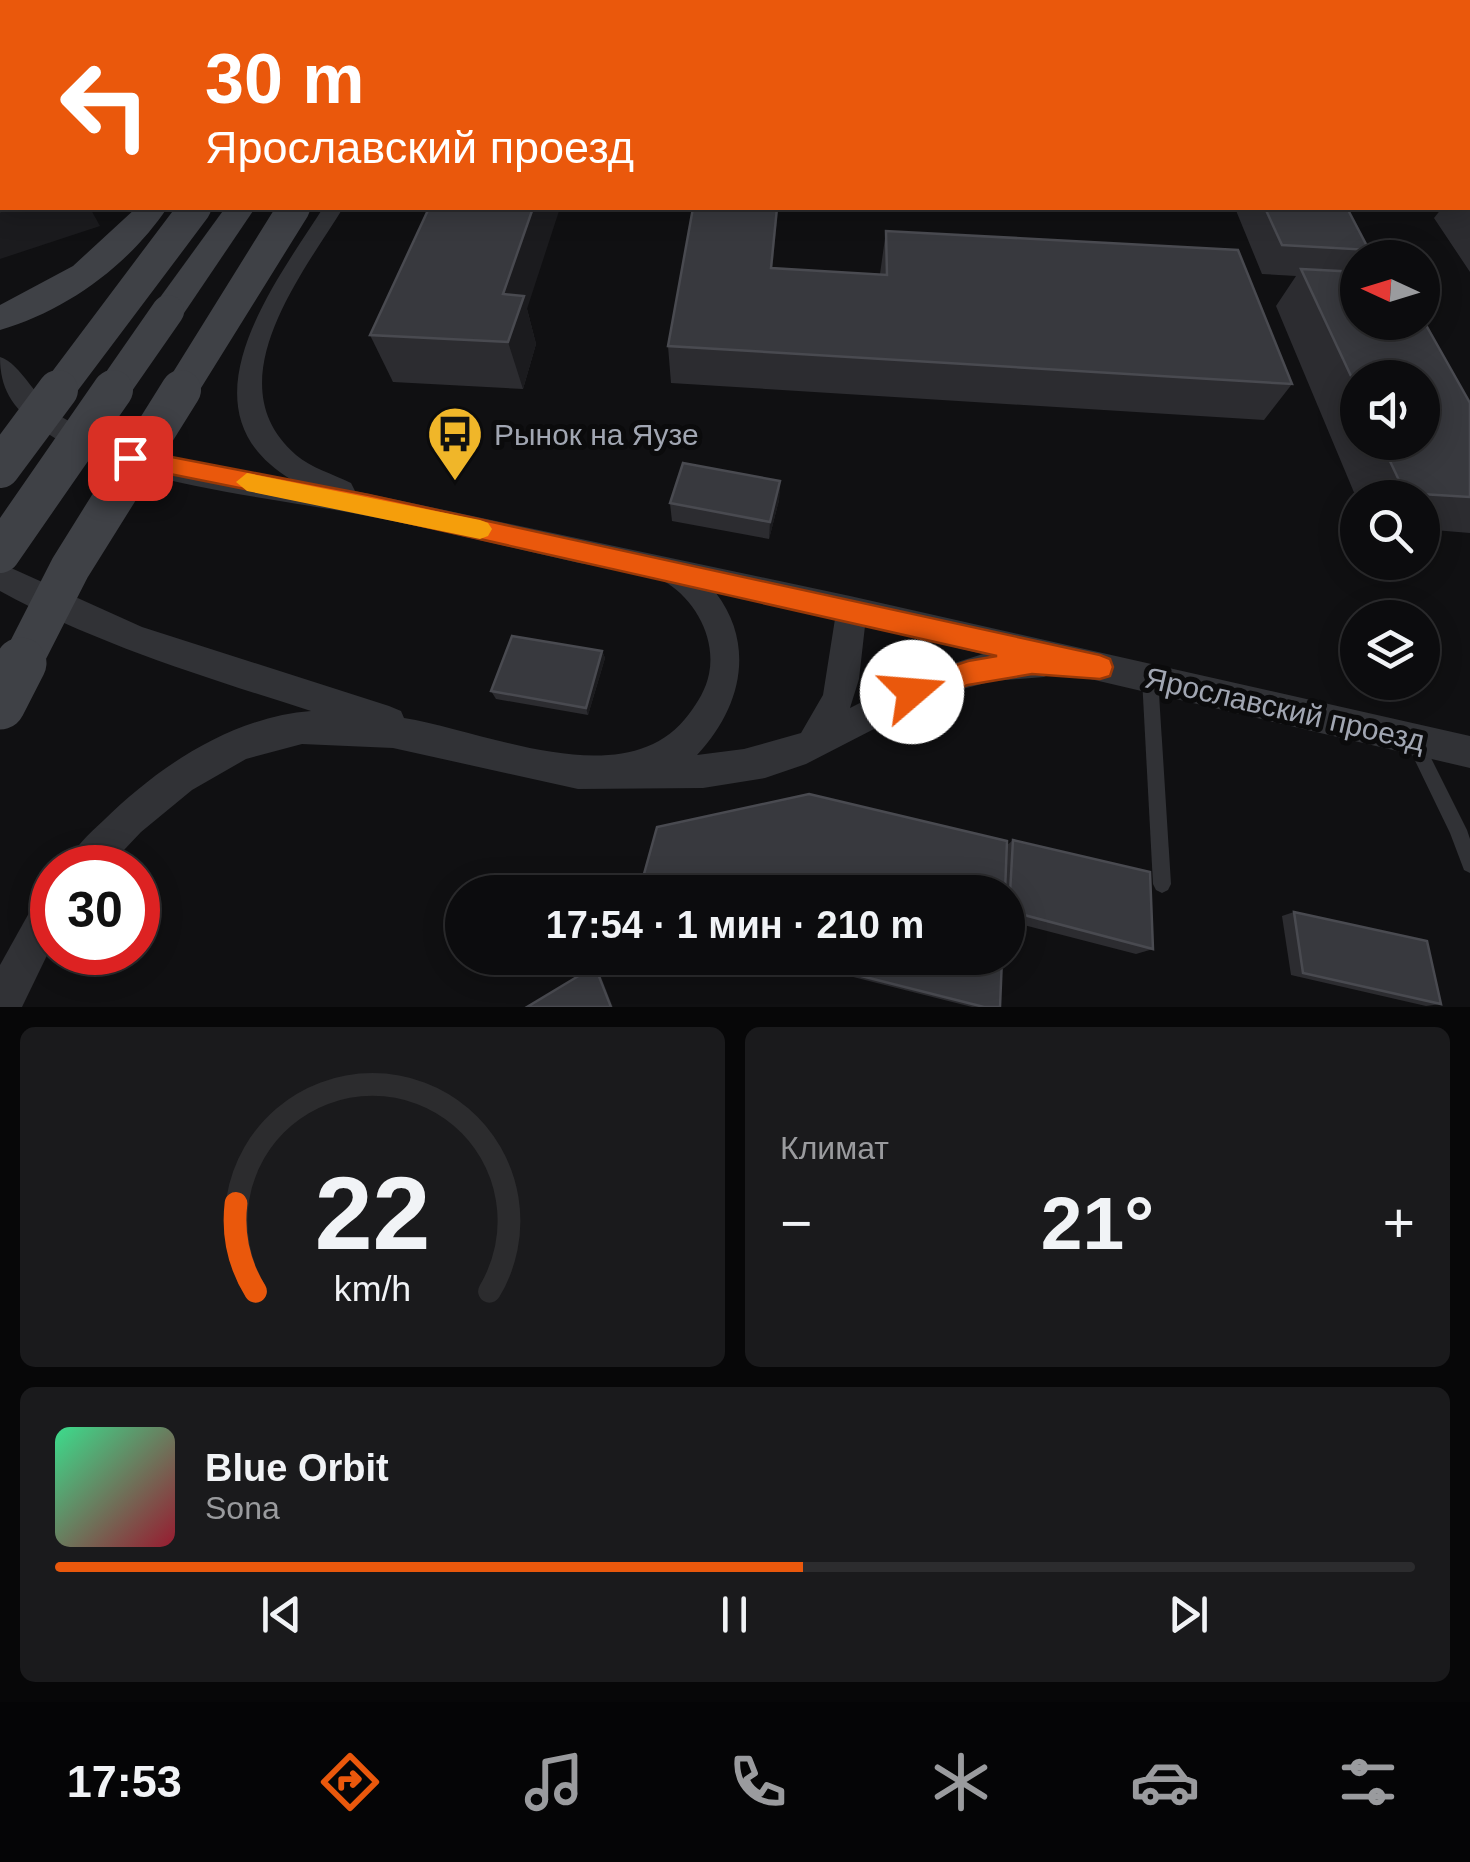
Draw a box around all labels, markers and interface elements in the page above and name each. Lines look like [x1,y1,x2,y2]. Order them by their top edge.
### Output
icon: left [40,40,170,170]
text: 30 m [205,40,365,118]
text: Ярославский проезд [205,122,634,173]
north arrow [1340,240,1440,340]
map controls [1340,240,1440,700]
button: sound [1340,360,1440,460]
bus stop icon: Рынок на Яузе [425,404,485,483]
pin [88,416,173,501]
place label: Рынок на Яузе [494,418,699,451]
icon: arrive [103,431,158,486]
button: search [1340,480,1440,580]
button: layers [1340,600,1440,700]
position arrow [860,640,964,744]
street label: Ярославский проезд [1142,661,1428,757]
speed limit sign: 30 [30,845,160,975]
text: 17:54 · 1 мин · 210 m [546,904,924,946]
text: Климат [780,1130,889,1166]
text: 22 [315,1155,430,1271]
text: 21° [1041,1181,1154,1265]
text: − [780,1192,812,1254]
text: + [1383,1192,1415,1254]
text: km/h [334,1269,411,1309]
text: Blue Orbit [205,1447,389,1489]
text: Sona [205,1490,280,1526]
icon: previous [254,1587,309,1642]
icon: pause [707,1587,762,1642]
icon: next [1161,1587,1216,1642]
icon: directions [315,1747,385,1817]
icon: music [519,1747,589,1817]
icon: phone [723,1747,793,1817]
icon: climate [926,1747,996,1817]
icon: car [1130,1747,1200,1817]
icon: filters [1333,1747,1403,1817]
text: 17:53 [67,1756,182,1807]

